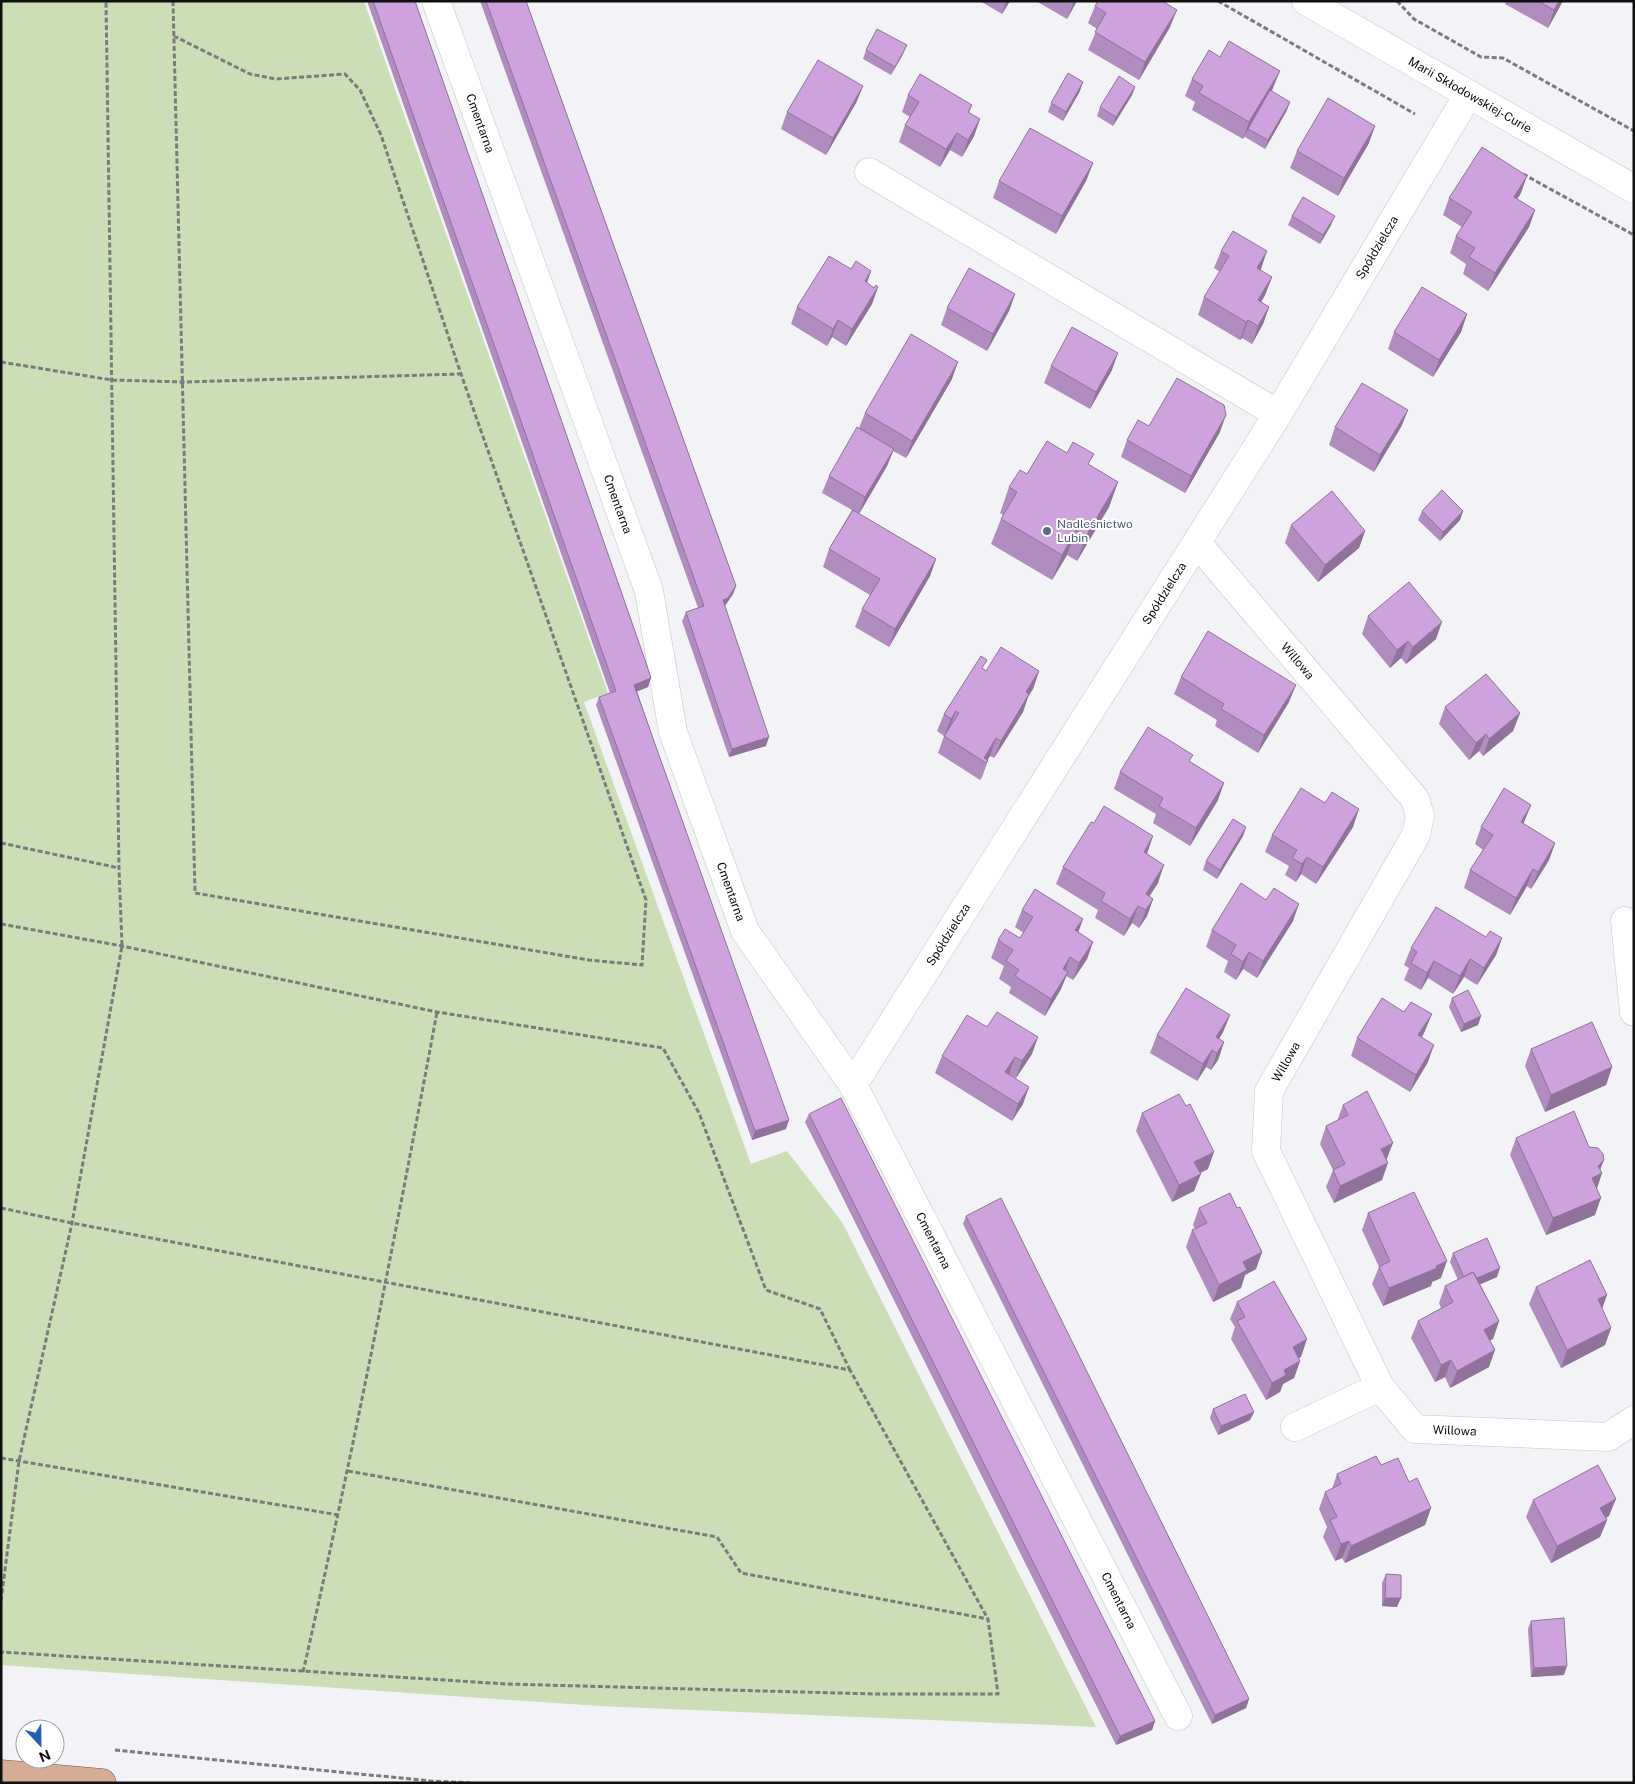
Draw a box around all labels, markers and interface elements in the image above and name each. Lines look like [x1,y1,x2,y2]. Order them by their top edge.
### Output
street label: Marii Skłodowskiej-Curie [1406,54,1534,136]
street label: Cmentarna [463,92,497,155]
street label: Spółdzielcza [1353,214,1401,282]
street label: Cmentarna [601,473,635,536]
place label: Nadleśnictwo Lubin [1057,517,1133,545]
marker: Nadleśnictwo Lubin [1041,525,1053,537]
street label: Spółdzielcza [1140,560,1189,627]
street label: Willowa [1278,640,1317,682]
street label: Cmentarna [714,860,748,923]
street label: Spółdzielcza [923,901,973,968]
street label: Willowa [1269,1040,1303,1084]
street label: Cmentarna [913,1210,953,1271]
street label: Willowa [1432,1423,1477,1439]
street label: Cmentarna [1098,1570,1139,1631]
north arrow [15,1719,65,1769]
text: N [37,1747,53,1766]

